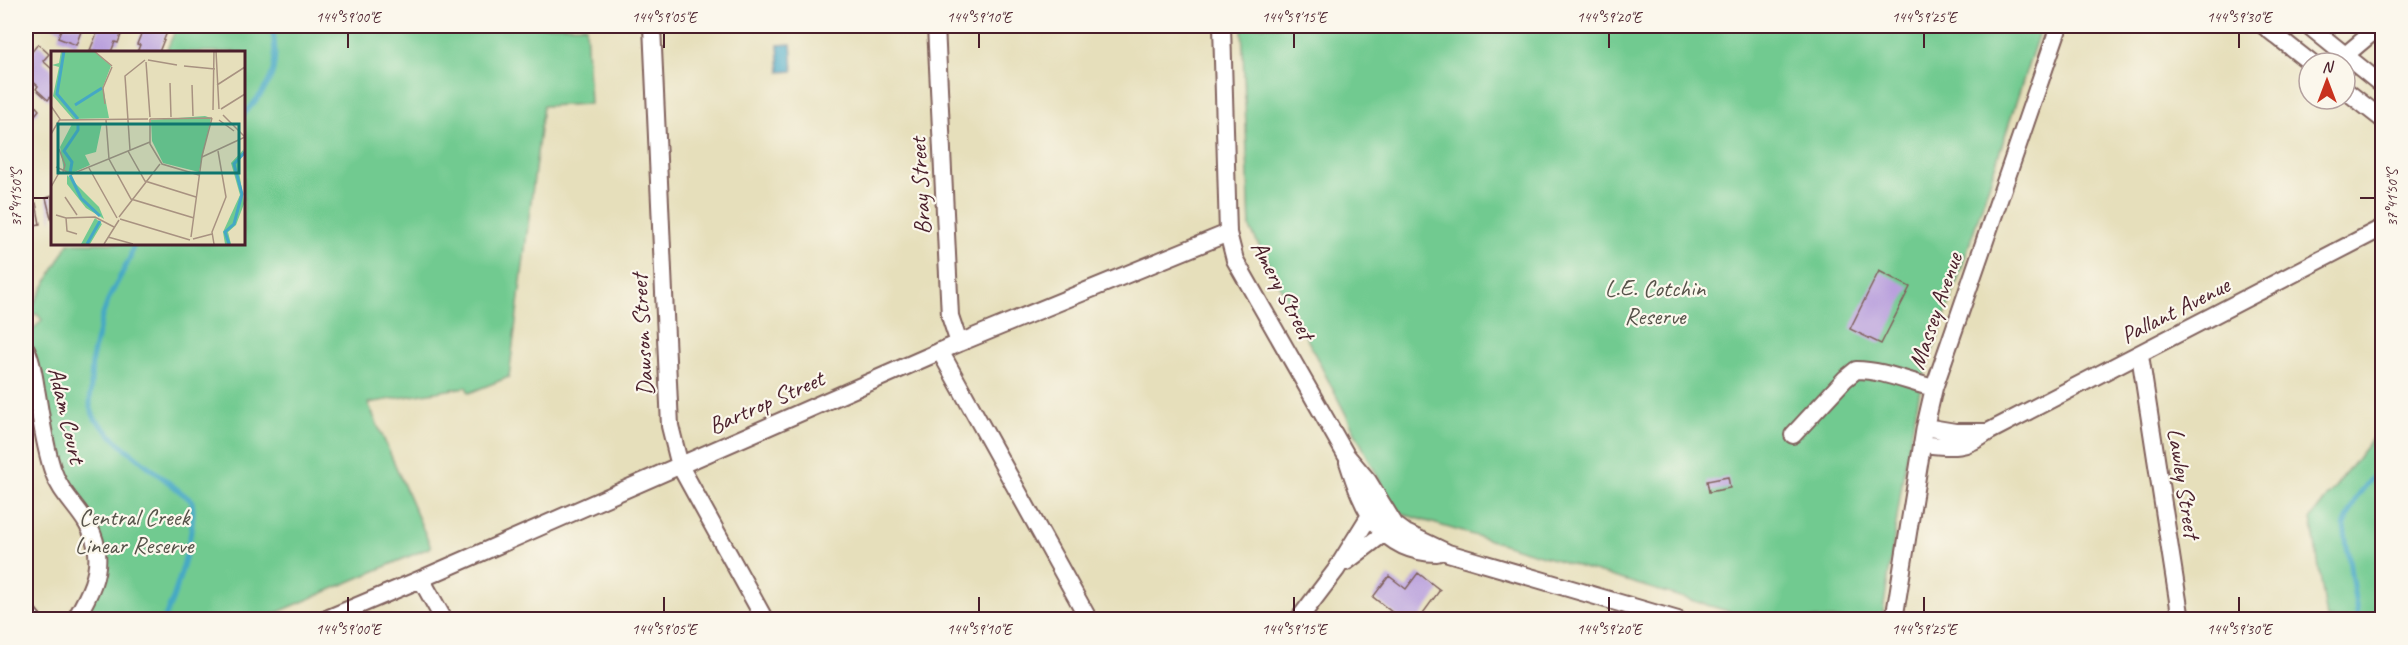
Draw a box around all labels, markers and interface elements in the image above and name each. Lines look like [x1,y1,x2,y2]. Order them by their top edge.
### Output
text: 144°59'00"E [316,8,382,27]
text: 144°59'05"E [632,8,698,27]
text: 144°59'10"E [947,8,1013,27]
text: 144°59'15"E [1262,8,1328,27]
text: 144°59'20"E [1577,8,1643,27]
text: 144°59'25"E [1892,8,1958,27]
text: 144°59'30"E [2207,8,2273,27]
inset map [51,51,244,244]
north arrow [2297,51,2357,111]
text: N [2322,57,2335,77]
street label: Bray Street [902,135,938,235]
text: 37°41'50"S [7,167,26,227]
text: 37°41'50"S [2383,167,2402,227]
street label: Amery Street [1244,235,1323,347]
street label: Massey Avenue [1901,247,1970,373]
street label: Pallant Avenue [2116,269,2236,350]
street label: Dawson Street [624,270,660,397]
park label: L.E. Cotchin Reserve [1605,273,1706,331]
street label: Bartrop Street [704,362,830,441]
street label: Adam Court [41,364,93,468]
street label: Lawley Street [2161,426,2208,543]
park label: Central Creek Linear Reserve [75,502,196,560]
text: 144°59'00"E [316,620,382,639]
text: 144°59'05"E [632,620,698,639]
text: 144°59'10"E [947,620,1013,639]
text: 144°59'15"E [1262,620,1328,639]
text: 144°59'20"E [1577,620,1643,639]
text: 144°59'25"E [1892,620,1958,639]
text: 144°59'30"E [2207,620,2273,639]

